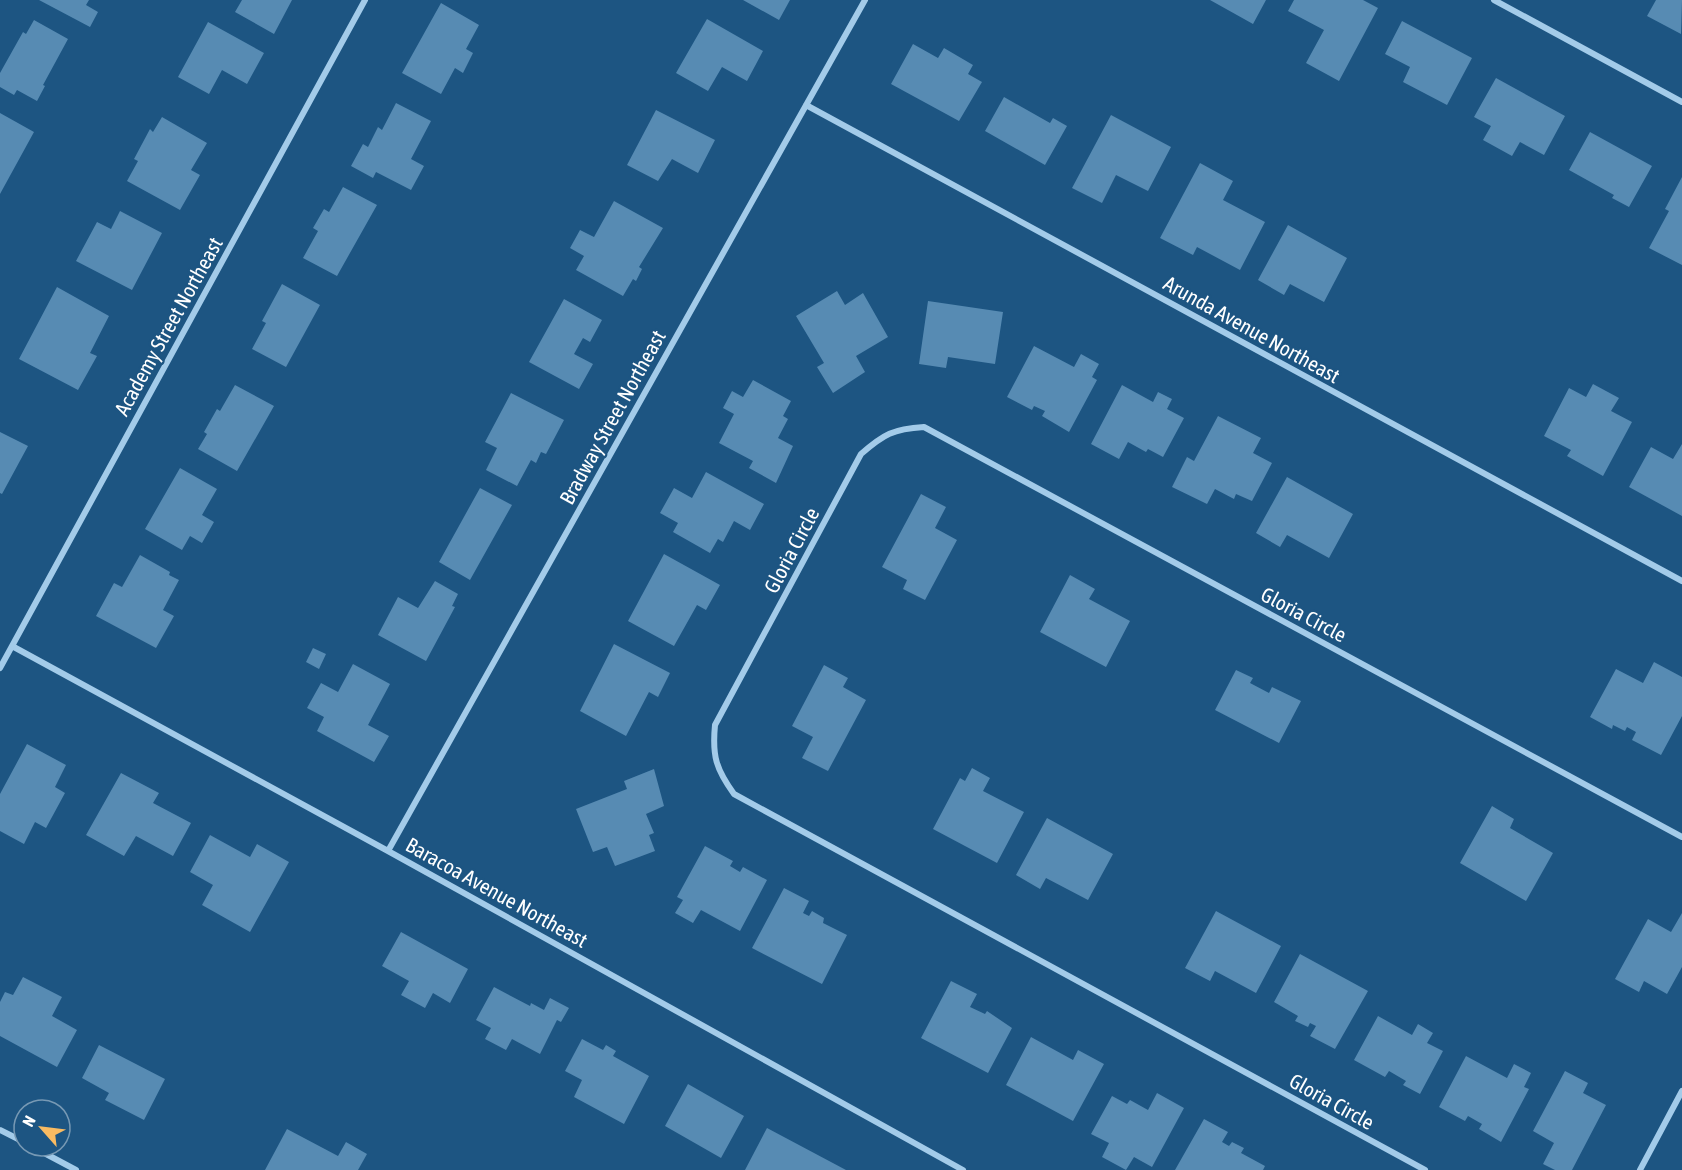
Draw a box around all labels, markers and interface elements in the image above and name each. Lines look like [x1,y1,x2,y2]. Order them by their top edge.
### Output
street label: Academy Street Northeast [109,233,227,419]
street label: Arunda Avenue Northeast [1160,271,1344,387]
street label: Bradway Street Northeast [554,326,670,508]
street label: Gloria Circle [759,503,823,597]
street label: Gloria Circle [1257,582,1351,646]
street label: Baracoa Avenue Northeast [402,832,592,952]
street label: Gloria Circle [1285,1068,1379,1134]
north arrow [12,1098,72,1158]
text: N [19,1113,39,1129]

